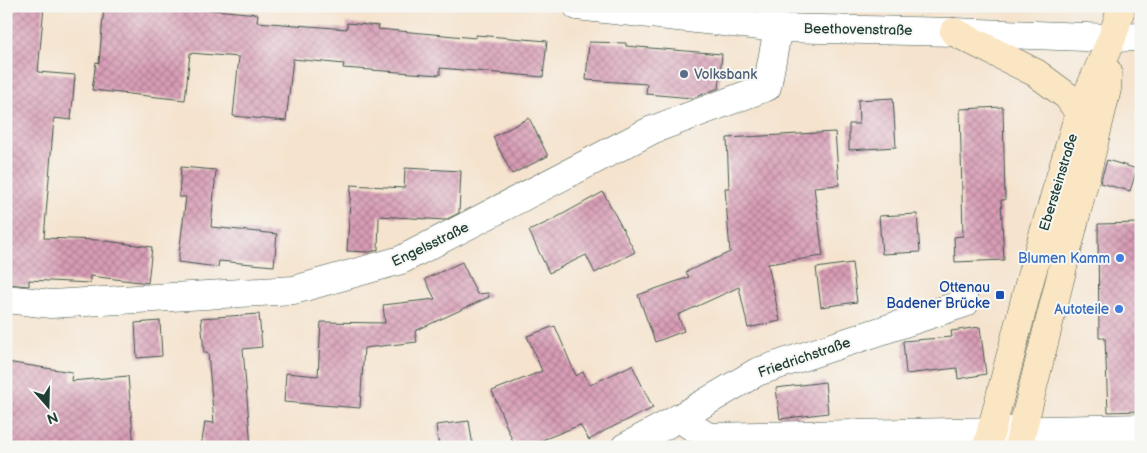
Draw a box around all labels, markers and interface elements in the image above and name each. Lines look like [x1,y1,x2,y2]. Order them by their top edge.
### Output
street label: Beethovenstraße [803,20,913,39]
place label: Volksbank [694,66,757,83]
marker: Volksbank [678,68,690,80]
street label: Ebersteinstraße [1036,131,1081,233]
street label: Engelsstraße [389,218,472,270]
place label: Blumen Kamm [1018,250,1110,267]
marker: Blumen Kamm [1114,252,1126,264]
place label: Ottenau Badener Brücke [886,279,990,312]
marker: Ottenau Badener Brücke [994,289,1006,301]
place label: Autoteile [1054,301,1109,318]
marker: Autoteile [1113,303,1125,315]
street label: Friedrichstraße [756,334,853,381]
north arrow [22,380,72,430]
text: N [44,408,60,428]

